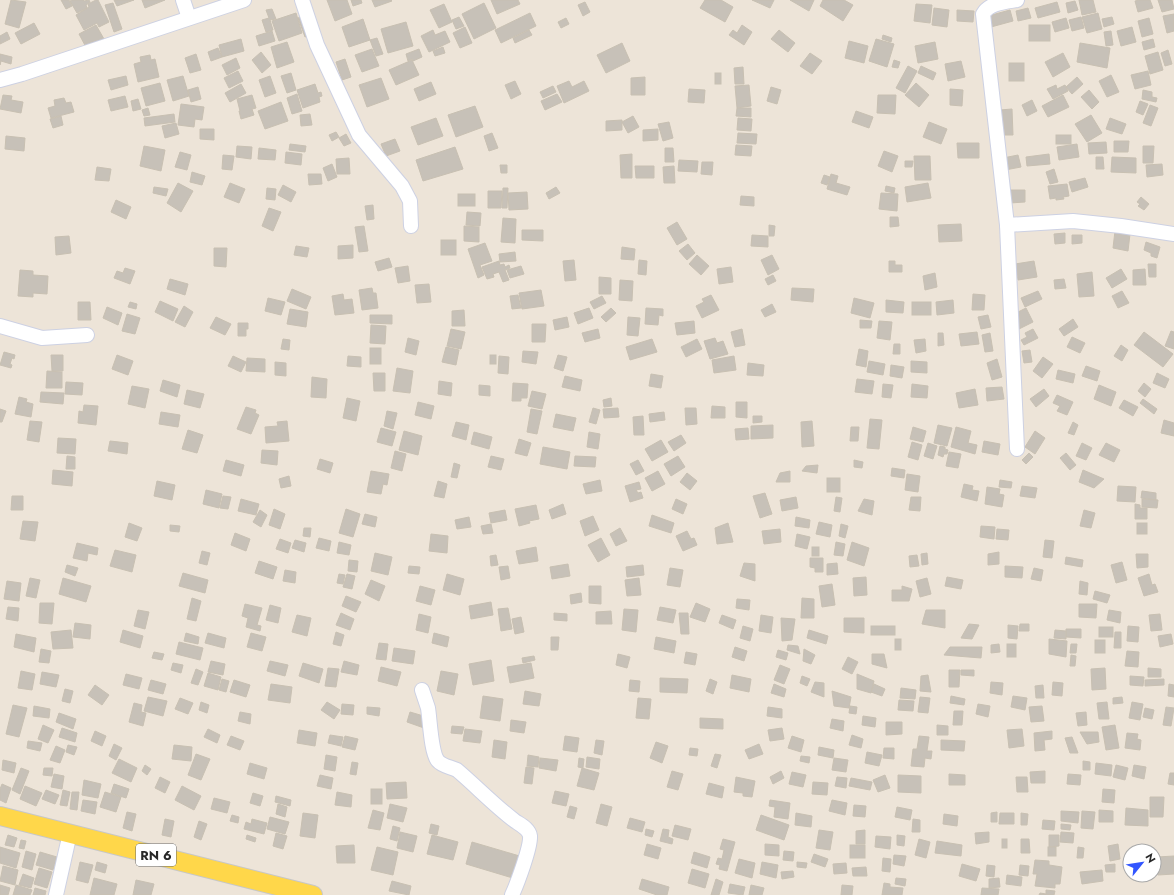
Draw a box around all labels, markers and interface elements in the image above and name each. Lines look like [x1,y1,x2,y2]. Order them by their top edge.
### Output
north arrow [1122,843,1162,883]
road number: RN 6 [136,844,176,866]
text: N [1142,850,1160,866]

